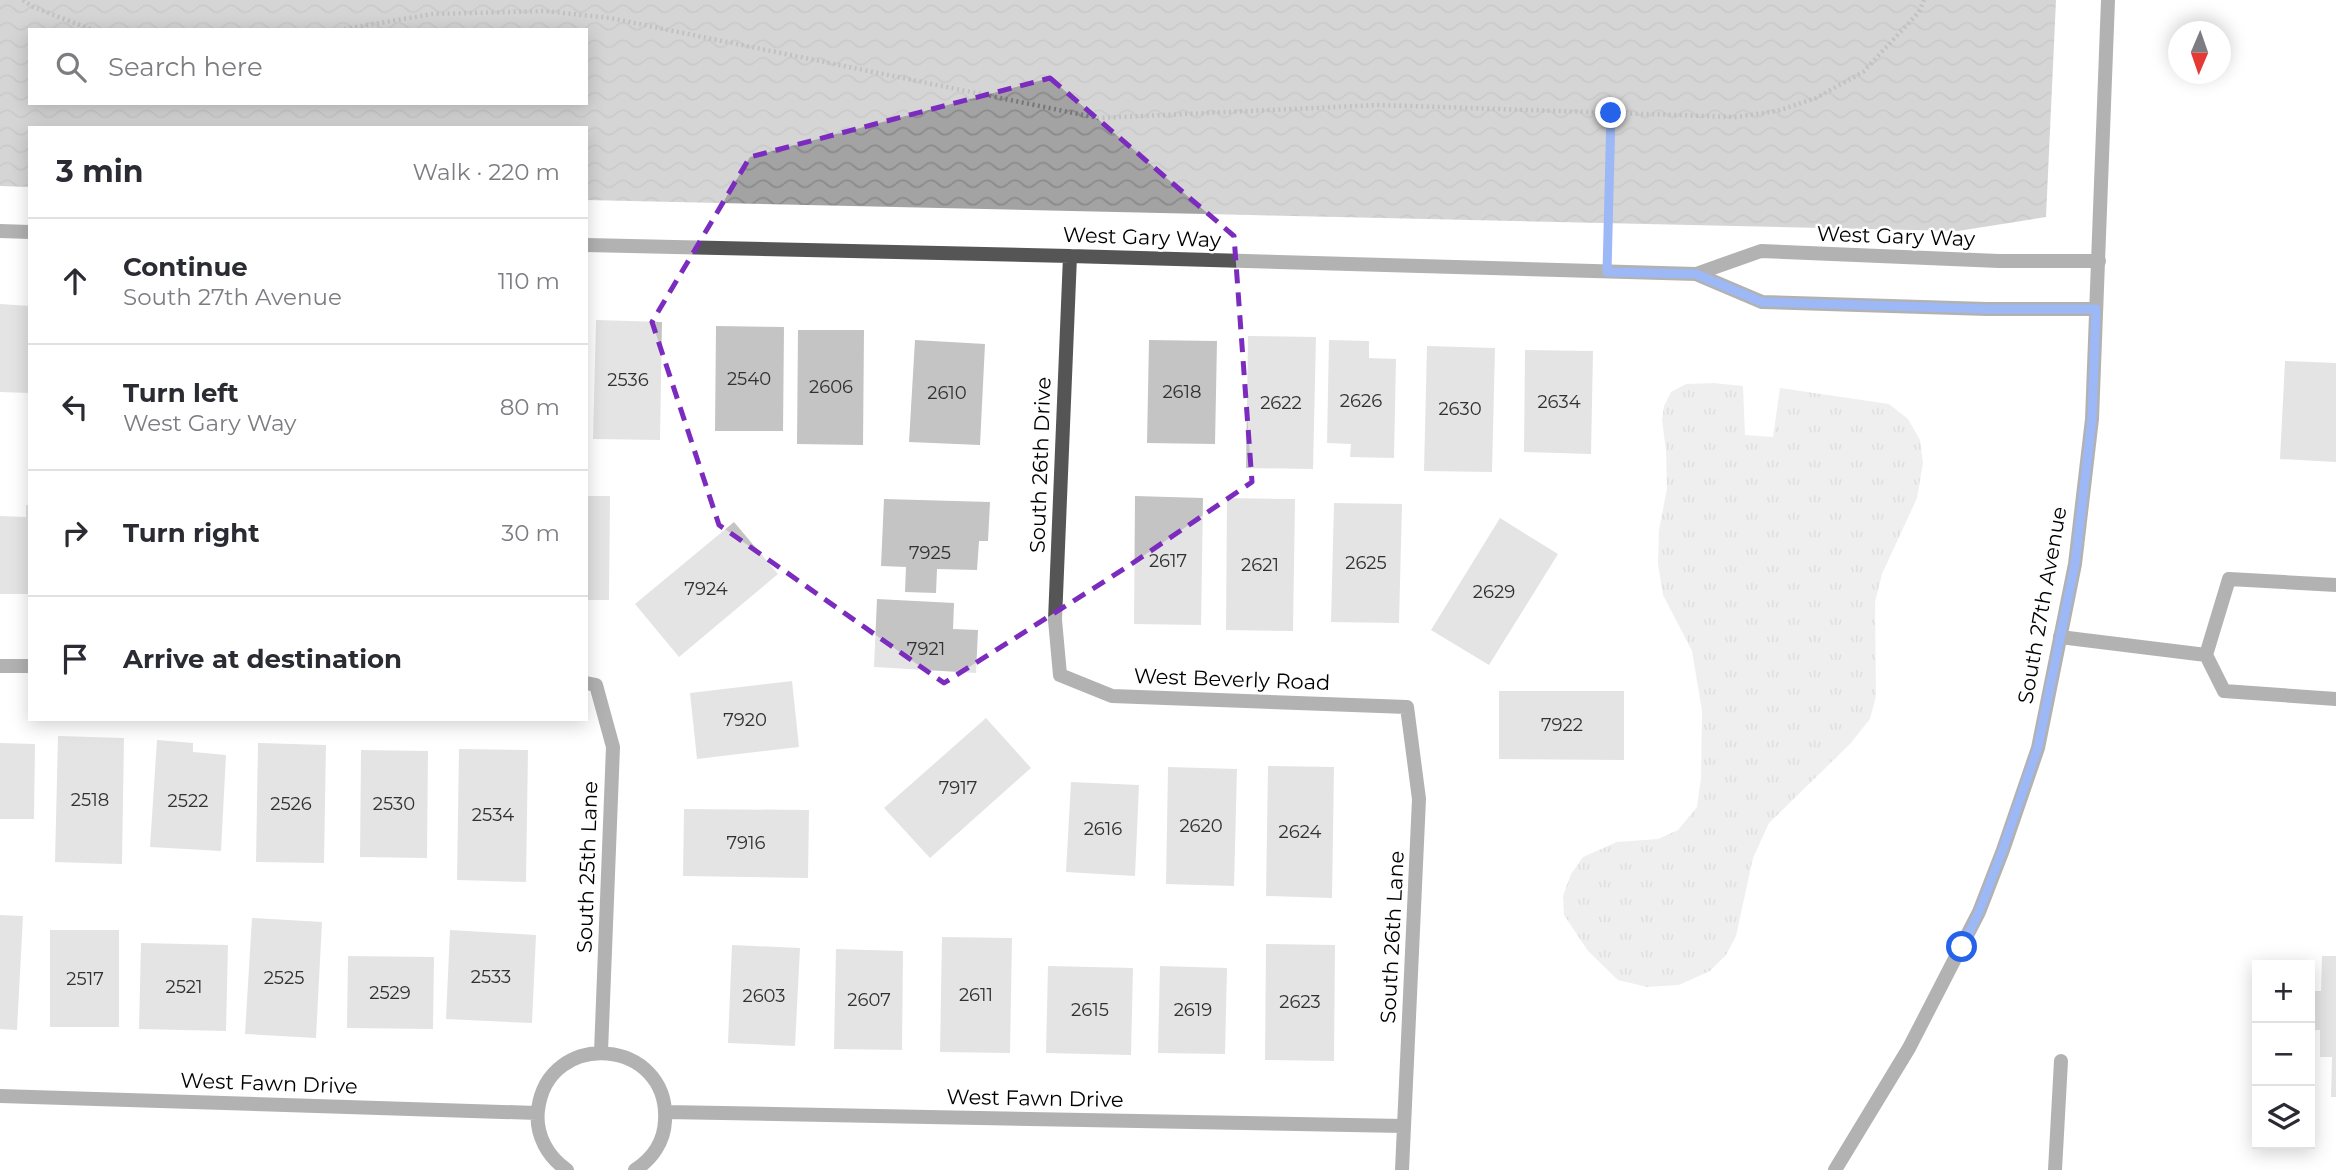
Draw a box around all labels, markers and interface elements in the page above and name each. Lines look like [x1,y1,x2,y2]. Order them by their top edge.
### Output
north arrow [2168,21,2231,84]
search box [28,28,588,105]
icon: search [52,48,90,86]
text: Search here [108,51,263,83]
route end [1595,97,1626,128]
text: 3 min [56,153,143,190]
text: Walk · 220 m [413,158,560,186]
street label: West Gary Way [1816,221,1976,251]
street label: West Gary Way [1062,222,1222,252]
text: Continue [123,251,248,283]
icon: ahead [56,262,94,300]
text: 110 m [498,267,560,295]
text: South 27th Avenue [123,283,342,311]
house number: 2540 [727,368,771,390]
house number: 2536 [607,369,649,391]
house number: 2606 [809,376,853,398]
street label: South 26th Drive [1024,376,1056,554]
text: Turn left [123,377,239,409]
house number: 2618 [1162,381,1202,403]
house number: 2610 [927,382,967,404]
icon: left [56,388,94,426]
house number: 2626 [1340,390,1382,412]
house number: 2634 [1537,391,1581,413]
house number: 2622 [1260,392,1302,414]
text: 80 m [500,393,560,421]
house number: 2630 [1438,398,1482,420]
text: West Gary Way [123,409,297,437]
street label: South 27th Avenue [2012,504,2072,706]
icon: right [56,514,94,552]
text: Turn right [123,517,259,549]
text: 30 m [501,519,560,547]
house number: 7925 [909,542,951,564]
house number: 2617 [1149,550,1187,572]
house number: 2625 [1345,552,1387,574]
house number: 2621 [1241,554,1279,576]
house number: 7924 [684,578,728,600]
house number: 2629 [1473,581,1515,603]
house number: 7921 [907,638,945,660]
icon: arrive [56,640,94,678]
text: Arrive at destination [123,643,402,675]
street label: West Beverly Road [1133,663,1331,695]
house number: 7920 [723,709,767,731]
house number: 7922 [1541,714,1583,736]
house number: 7917 [939,777,977,799]
street label: South 25th Lane [572,781,602,953]
house number: 2518 [71,789,109,811]
house number: 2522 [168,790,208,812]
house number: 2526 [270,793,312,815]
house number: 2530 [373,793,415,815]
house number: 2534 [472,804,514,826]
house number: 2620 [1179,815,1223,837]
house number: 2616 [1084,818,1122,840]
house number: 2624 [1279,821,1322,843]
house number: 7916 [726,832,766,854]
street label: South 26th Lane [1375,850,1409,1024]
route start [1946,931,1977,962]
map controls [2252,960,2315,1149]
button: + [2252,960,2315,1023]
house number: 2533 [471,966,511,988]
house number: 2525 [264,967,304,989]
house number: 2517 [66,968,104,990]
house number: 2521 [165,976,203,998]
house number: 2529 [369,982,411,1004]
house number: 2611 [959,984,993,1006]
house number: 2603 [742,985,786,1007]
house number: 2607 [847,989,891,1011]
house number: 2623 [1279,991,1321,1013]
house number: 2615 [1071,999,1109,1021]
house number: 2619 [1174,999,1212,1021]
button: − [2252,1023,2315,1086]
street label: West Fawn Drive [180,1067,358,1099]
street label: West Fawn Drive [946,1084,1124,1112]
button: layers [2252,1086,2315,1149]

